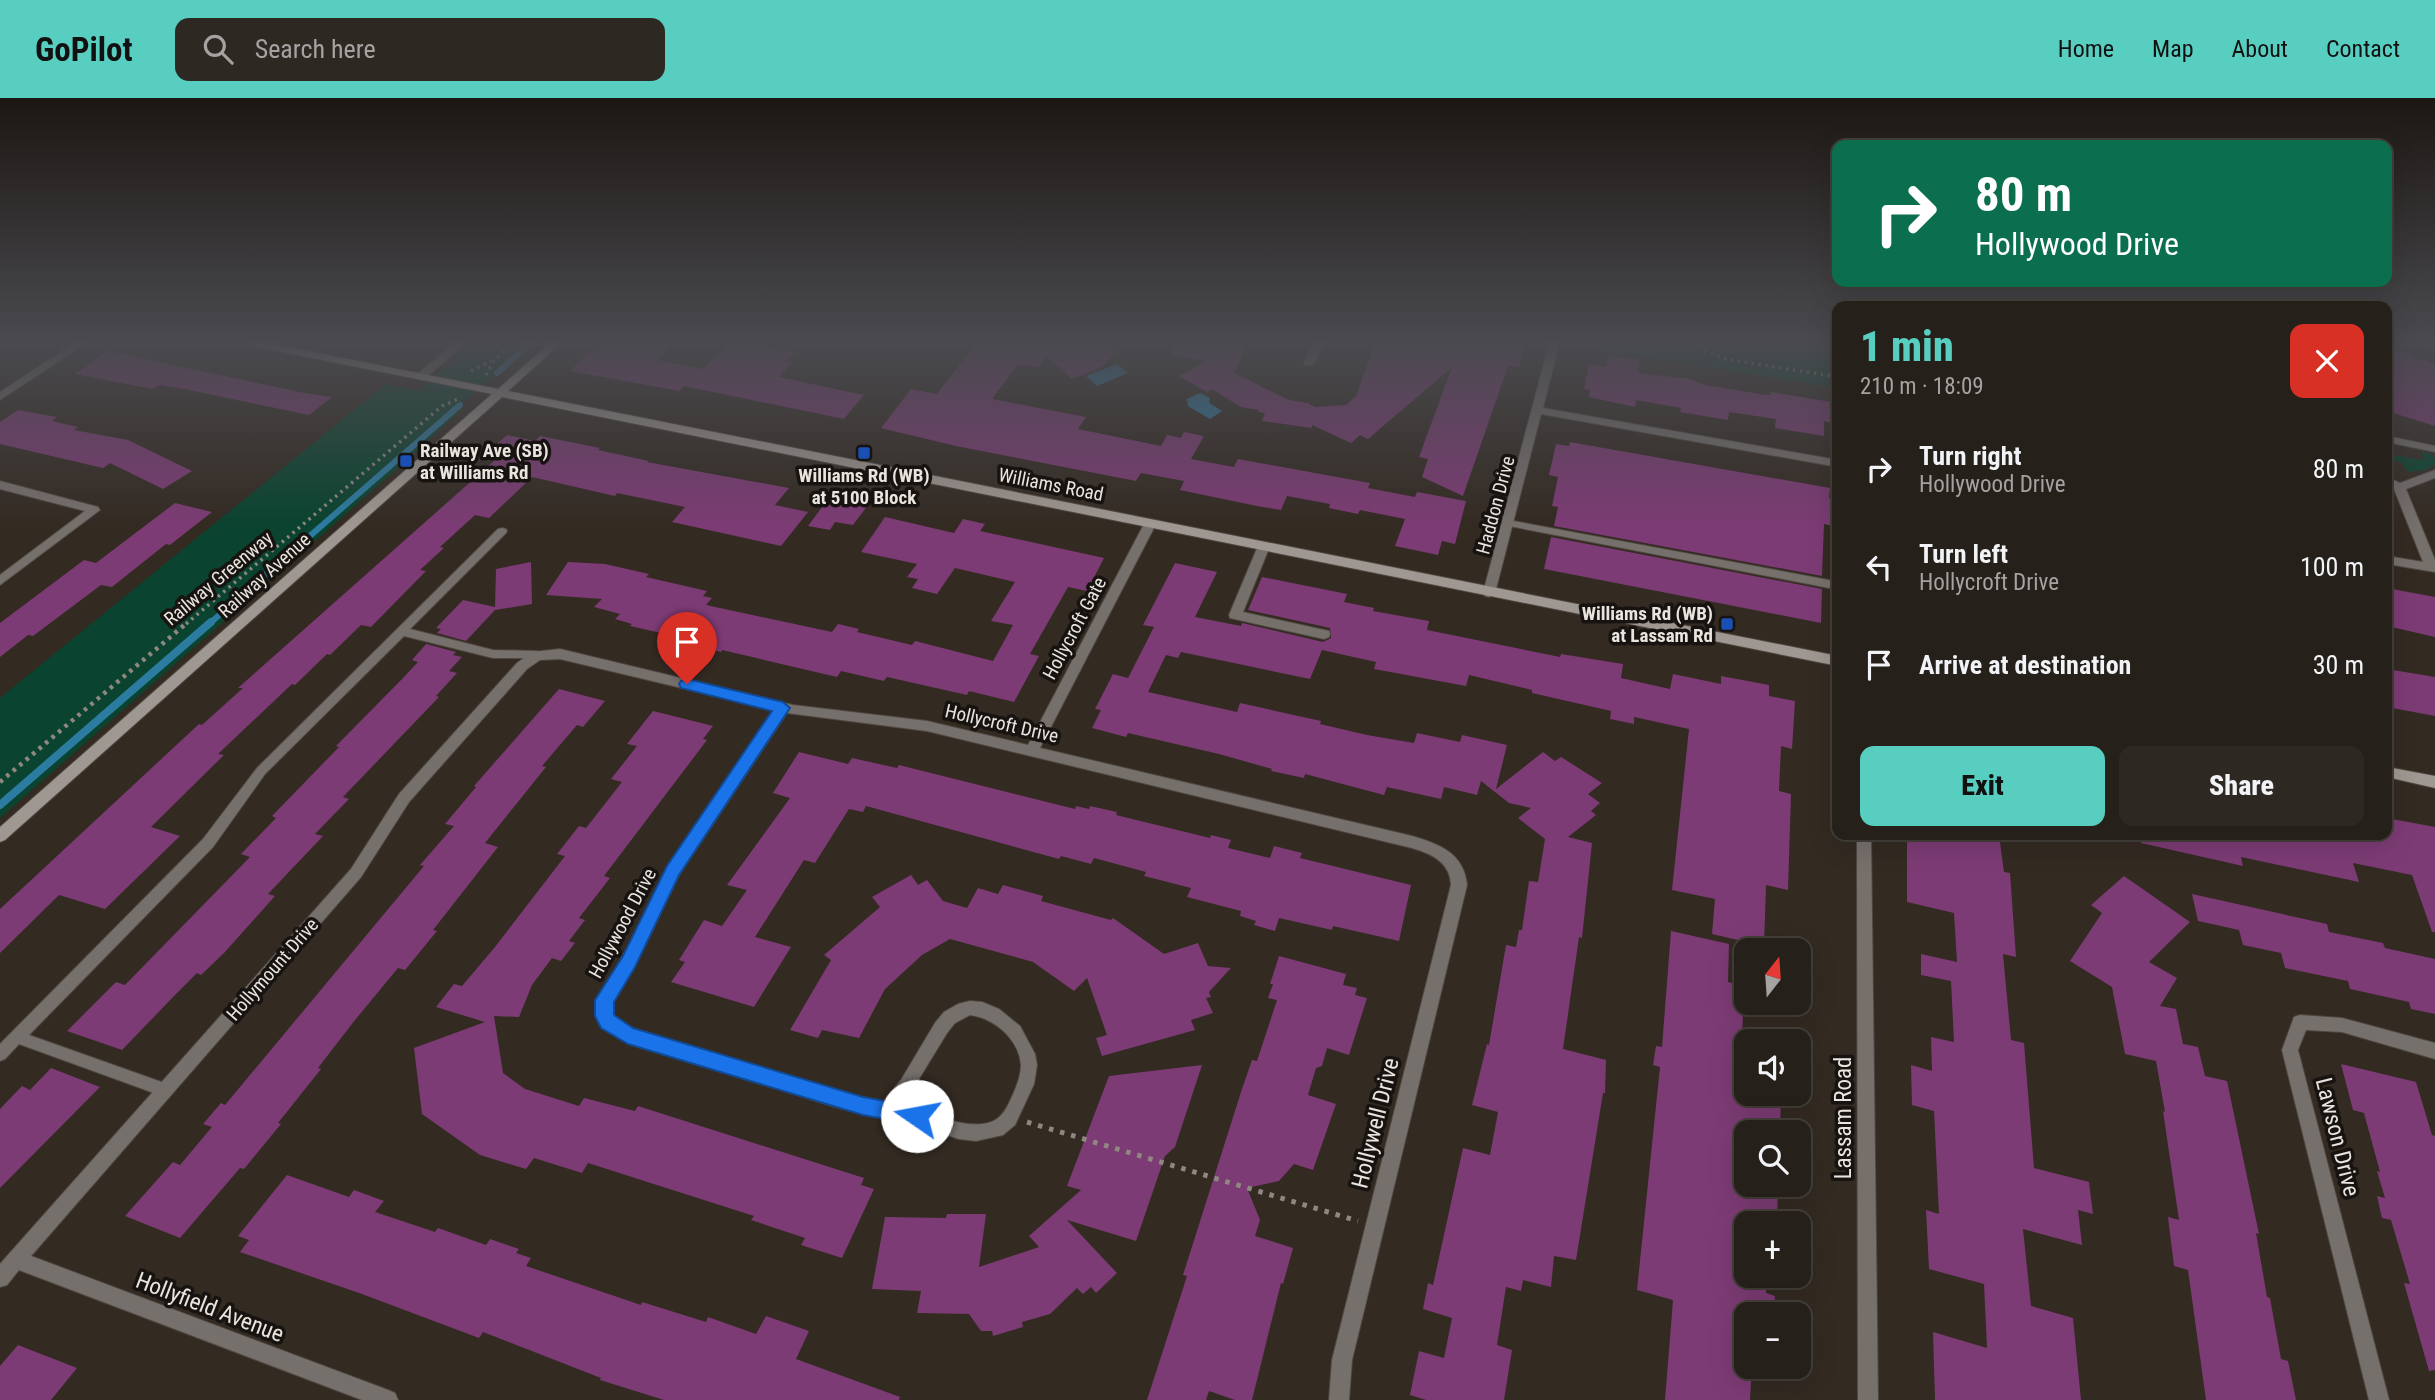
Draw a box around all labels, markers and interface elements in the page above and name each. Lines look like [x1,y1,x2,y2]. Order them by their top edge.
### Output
search box [175,18,665,81]
text: GoPilot [35,30,133,69]
icon: search [199,30,237,68]
text: Search here [255,34,376,64]
text: Home [2058,35,2114,63]
text: Map [2152,35,2194,63]
text: About [2232,35,2288,63]
text: Contact [2326,35,2400,63]
text: 80 m [1975,166,2072,223]
icon: right [1860,168,1951,259]
text: Hollywood Drive [1975,225,2179,263]
text: 1 min [1860,322,1954,371]
button: close [2290,324,2364,398]
text: 210 m · 18:09 [1860,373,1984,400]
place label: Railway Ave (SB) at Williams Rd [420,439,549,484]
text: Turn right [1919,441,2021,471]
marker: Williams Rd (WB) at 5100 Block [856,445,872,461]
icon: right [1860,450,1898,488]
marker: Railway Ave (SB) at Williams Rd [398,453,414,469]
street label: Haddon Drive [1471,453,1520,557]
text: 80 m [2313,454,2364,484]
street label: Williams Road [996,463,1105,506]
place label: Williams Rd (WB) at 5100 Block [798,464,930,509]
text: Hollywood Drive [1919,471,2066,498]
street label: Railway Greenway [159,526,277,630]
street label: Railway Avenue [213,528,315,623]
text: Turn left [1919,539,2008,569]
icon: left [1860,548,1898,586]
text: 100 m [2300,552,2364,582]
text: Hollycroft Drive [1919,569,2059,596]
street label: Hollycroft Gate [1038,573,1111,683]
place label: Williams Rd (WB) at Lassam Rd [1582,602,1713,647]
pin [657,612,717,684]
marker: Williams Rd (WB) at Lassam Rd [1719,616,1735,632]
icon: arrive [668,623,706,661]
icon: arrive [1860,646,1898,684]
text: Arrive at destination [1919,650,2131,680]
text: 30 m [2313,650,2364,680]
street label: Hollycroft Drive [943,699,1061,748]
button: Exit [1860,746,2105,826]
button: Share [2119,746,2364,826]
street label: Hollywood Drive [584,864,661,982]
street label: Hollymount Drive [222,913,323,1025]
north arrow [1734,938,1811,1015]
map controls [1734,938,1811,1379]
button: sound [1734,1029,1811,1106]
street label: Hollywell Drive [1346,1055,1405,1191]
street label: Lassam Road [1830,1057,1857,1179]
street label: Lawson Drive [2310,1075,2365,1199]
position arrow [880,1079,954,1153]
button: search [1734,1120,1811,1197]
button: + [1734,1211,1811,1288]
street label: Hollyfield Avenue [132,1267,288,1348]
button: − [1734,1302,1811,1379]

